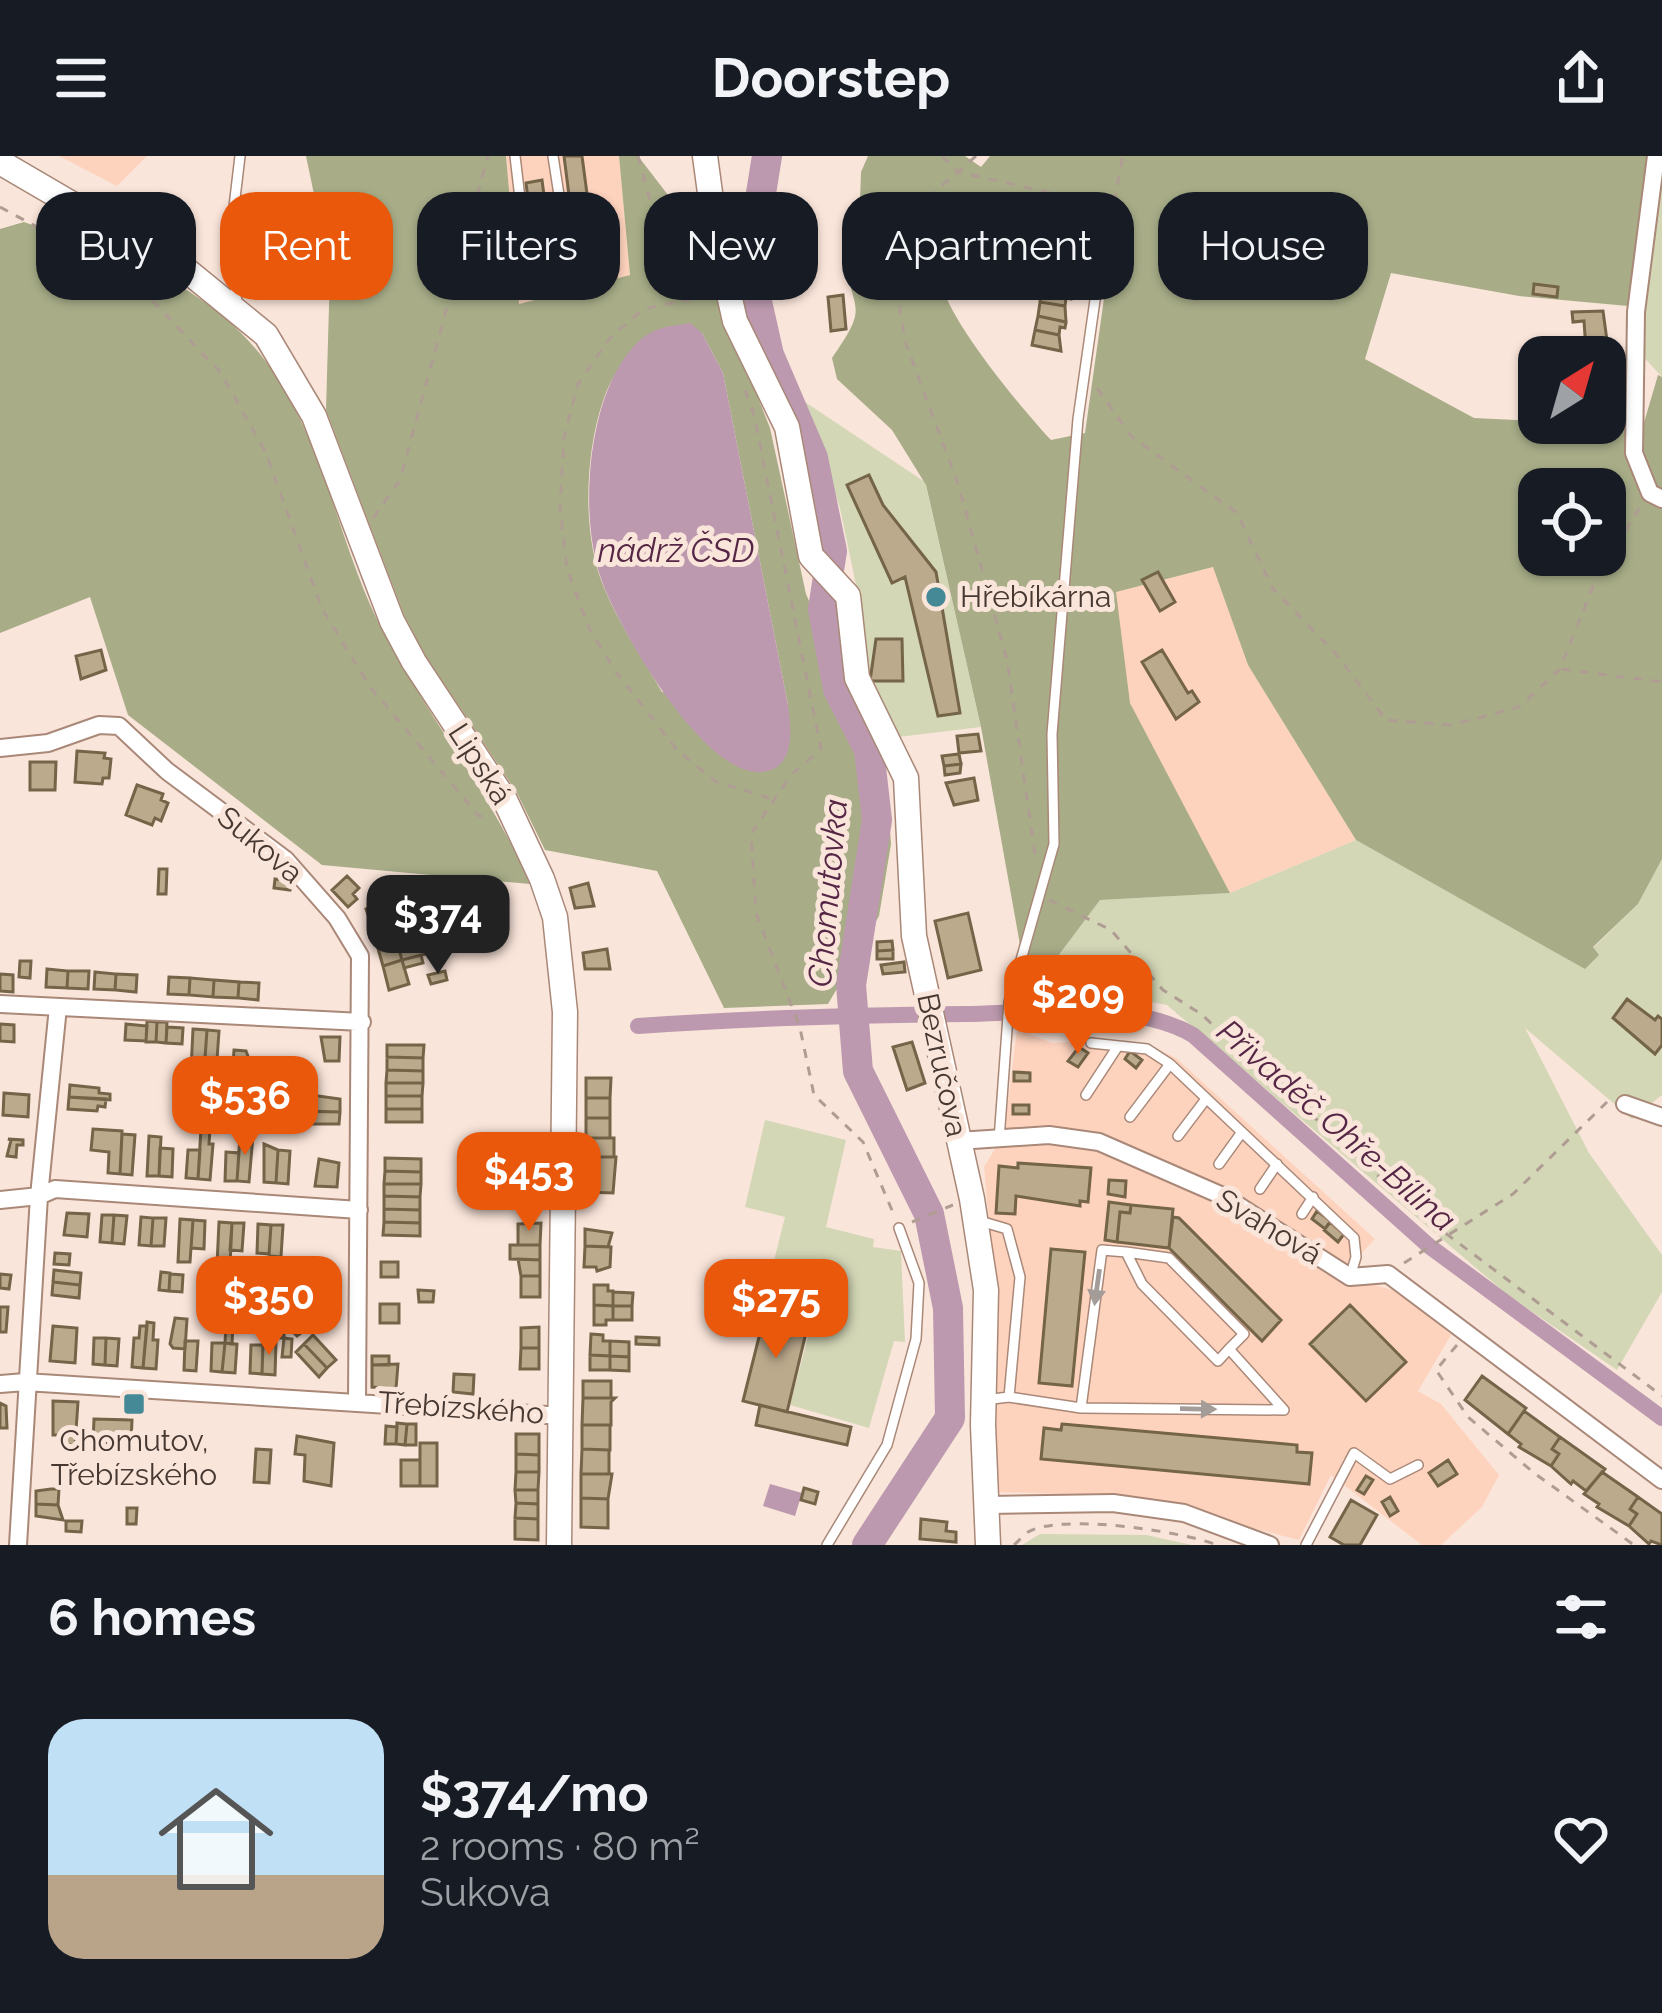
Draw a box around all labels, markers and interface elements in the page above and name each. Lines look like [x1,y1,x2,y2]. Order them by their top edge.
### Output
icon: menu [48,45,114,111]
icon: share [1548,45,1614,111]
text: Doorstep [712,46,950,110]
chip: Buy [36,192,196,300]
chip: Rent [220,192,393,300]
chip: Filters [417,192,620,300]
chip: New [644,192,818,300]
chip: Apartment [842,192,1134,300]
chip: House [1158,192,1368,300]
north arrow [1518,336,1626,444]
map controls [1518,336,1626,576]
button: locate [1518,468,1626,576]
water label: nádrž ČSD [598,530,754,570]
place label: Hřebíkárna [960,579,1111,614]
marker: Hřebíkárna [923,584,949,610]
street label: Lipská [441,717,519,811]
water label: Chomutovka [800,797,855,989]
street label: Sukova [211,799,310,890]
pin: $374 [367,875,509,977]
text: $374 [394,891,482,937]
pin: $209 [1007,955,1149,1057]
text: $209 [1031,971,1125,1017]
street label: Bezručova [910,990,975,1140]
water label: Přivaděč Ohře-Bílina [1210,1011,1464,1239]
pin: $536 [174,1056,316,1158]
text: $536 [199,1072,291,1118]
pin: $453 [458,1132,600,1234]
text: $453 [484,1148,574,1194]
street label: Svahová [1210,1182,1328,1272]
pin: $350 [198,1256,340,1358]
pin: $275 [705,1259,847,1361]
one-way arrow [1087,1269,1106,1306]
text: $350 [223,1272,315,1318]
text: $275 [731,1275,821,1321]
street label: Třebízského [377,1384,545,1431]
marker: Chomutov, Třebízského [121,1391,147,1417]
one-way arrow [1180,1400,1218,1419]
place label: Chomutov, Třebízského [51,1423,217,1492]
icon: filters [1548,1584,1614,1650]
text: 6 homes [48,1587,256,1647]
text: $374/mo [420,1763,649,1823]
icon: home [144,1767,288,1911]
icon: heart [1548,1806,1614,1872]
text: 2 rooms · 80 m² [420,1823,700,1869]
text: Sukova [420,1869,550,1915]

